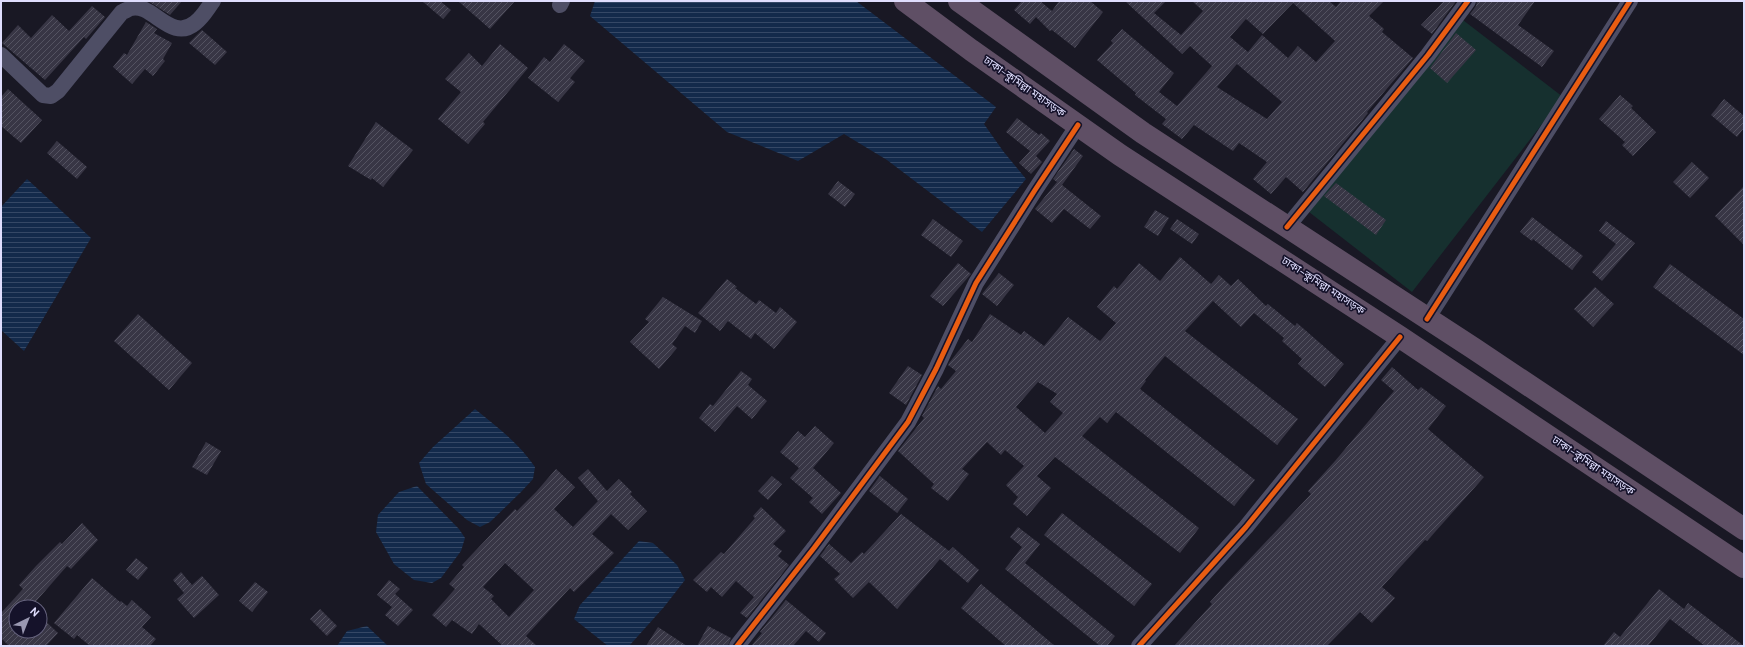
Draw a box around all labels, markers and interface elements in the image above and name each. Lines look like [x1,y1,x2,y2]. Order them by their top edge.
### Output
street label: ঢাকা–কুমিল্লা মহাসড়ক [980,53,1068,121]
street label: ঢাকা–কুমিল্লা মহাসড়ক [1278,253,1368,318]
street label: ঢাকা–কুমিল্লা মহাসড়ক [1548,433,1637,499]
north arrow [8,599,48,639]
text: N [26,605,42,620]

